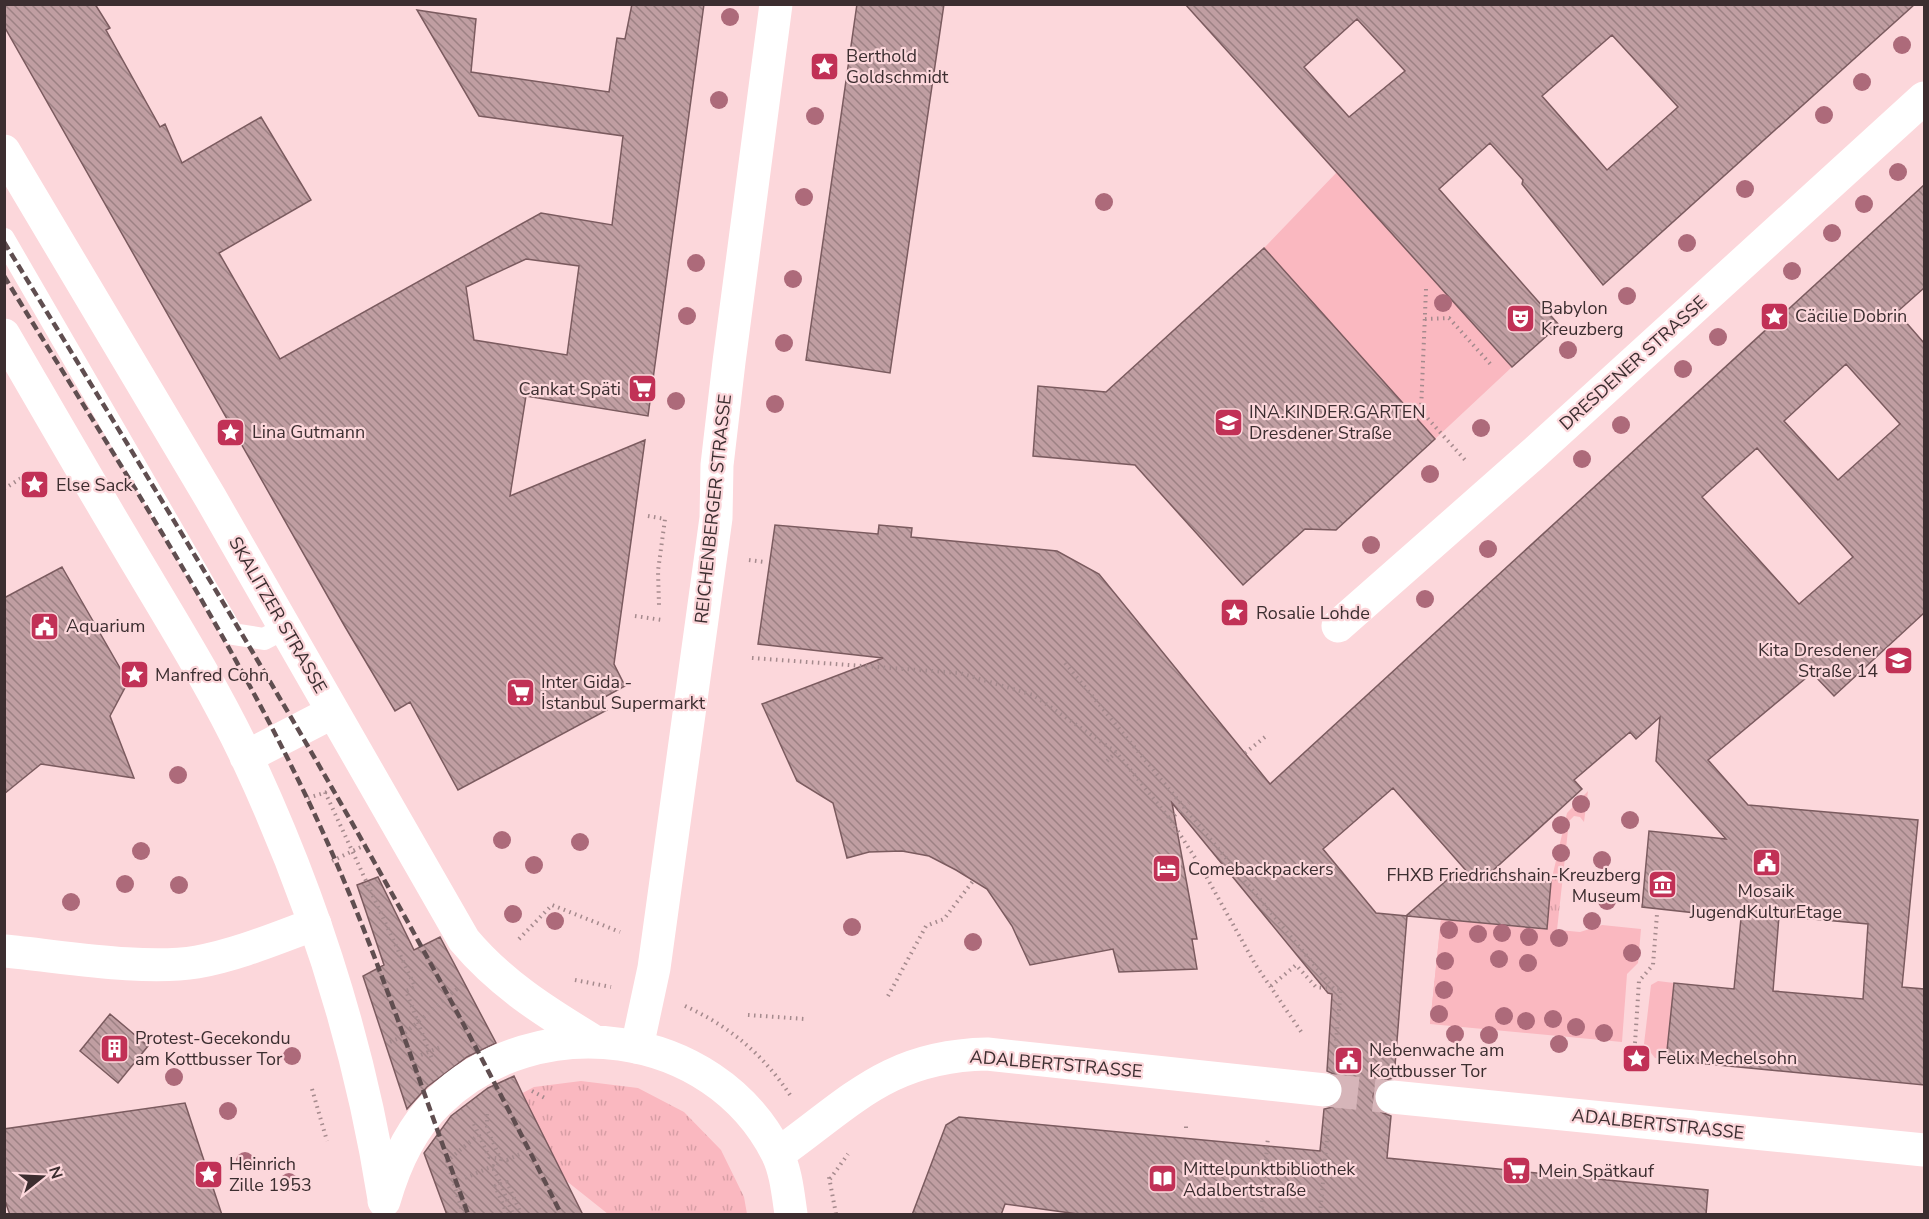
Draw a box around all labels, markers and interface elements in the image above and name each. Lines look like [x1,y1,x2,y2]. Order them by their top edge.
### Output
place label: Berthold Goldschmidt [846,44,949,89]
place icon: Berthold Goldschmidt [809,50,841,82]
street label: DRESDENER STRASSE [1554,290,1712,436]
place label: Babylon Kreuzberg [1541,296,1624,341]
place icon: Cäcilie Dobrin [1758,300,1790,332]
theatre icon: Babylon Kreuzberg [1504,302,1536,334]
place label: Cäcilie Dobrin [1795,304,1907,328]
supermarket icon: Cankat Späti [626,373,658,405]
place label: Cankat Späti [518,377,621,401]
street label: REICHENBERGER STRASSE [689,393,737,625]
place label: INA.KINDER.GARTEN Dresdener Straße [1249,400,1426,445]
school or university icon: INA.KINDER.GARTEN Dresdener Straße [1212,406,1244,438]
place icon: Lina Gutmann [215,416,247,448]
place label: Lina Gutmann [252,420,365,444]
place icon: Else Sack [19,469,51,501]
place label: Else Sack [56,473,134,497]
street label: SKALITZER STRASSE [223,532,333,698]
place icon: Rosalie Lohde [1219,597,1251,629]
place label: Rosalie Lohde [1256,601,1370,625]
public building icon: Aquarium [29,610,61,642]
place label: Aquarium [66,614,145,638]
place label: Kita Dresdener Straße 14 [1758,638,1879,683]
school or university icon: Kita Dresdener Straße 14 [1883,644,1915,676]
place icon: Manfred Cohn [118,659,150,691]
place label: Manfred Cohn [155,663,269,687]
place label: Inter Gida - İstanbul Supermarkt [541,670,706,715]
supermarket icon: Inter Gida - İstanbul Supermarkt [504,676,536,708]
public building icon: Mosaik JugendKulturEtage [1750,846,1782,878]
hotel icon: Comebackpackers [1151,853,1183,885]
place label: Comebackpackers [1188,857,1334,881]
place label: FHXB Friedrichshain-Kreuzberg Museum [1386,863,1641,908]
museum icon: FHXB Friedrichshain-Kreuzberg Museum [1646,869,1678,901]
place label: Mosaik JugendKulturEtage [1689,879,1842,924]
place label: Protest-Gecekondu am Kottbusser Tor [135,1026,291,1071]
building icon: Protest-Gecekondu am Kottbusser Tor [98,1032,130,1064]
place label: Nebenwache am Kottbusser Tor [1369,1038,1504,1083]
place icon: Felix Mechelsohn [1620,1042,1652,1074]
public building icon: Nebenwache am Kottbusser Tor [1332,1044,1364,1076]
street label: ADALBERTSTRASSE [969,1045,1143,1083]
place label: Felix Mechelsohn [1657,1046,1797,1070]
street label: ADALBERTSTRASSE [1571,1103,1745,1145]
north arrow [12,1147,72,1207]
place label: Heinrich Zille 1953 [229,1152,312,1197]
supermarket icon: Mein Spätkauf [1501,1155,1533,1187]
place label: Mittelpunktbibliothek Adalbertstraße [1183,1157,1356,1202]
place icon: Heinrich Zille 1953 [192,1158,224,1190]
place label: Mein Spätkauf [1538,1159,1655,1183]
library icon: Mittelpunktbibliothek Adalbertstraße [1146,1163,1178,1195]
text: N [43,1164,68,1182]

